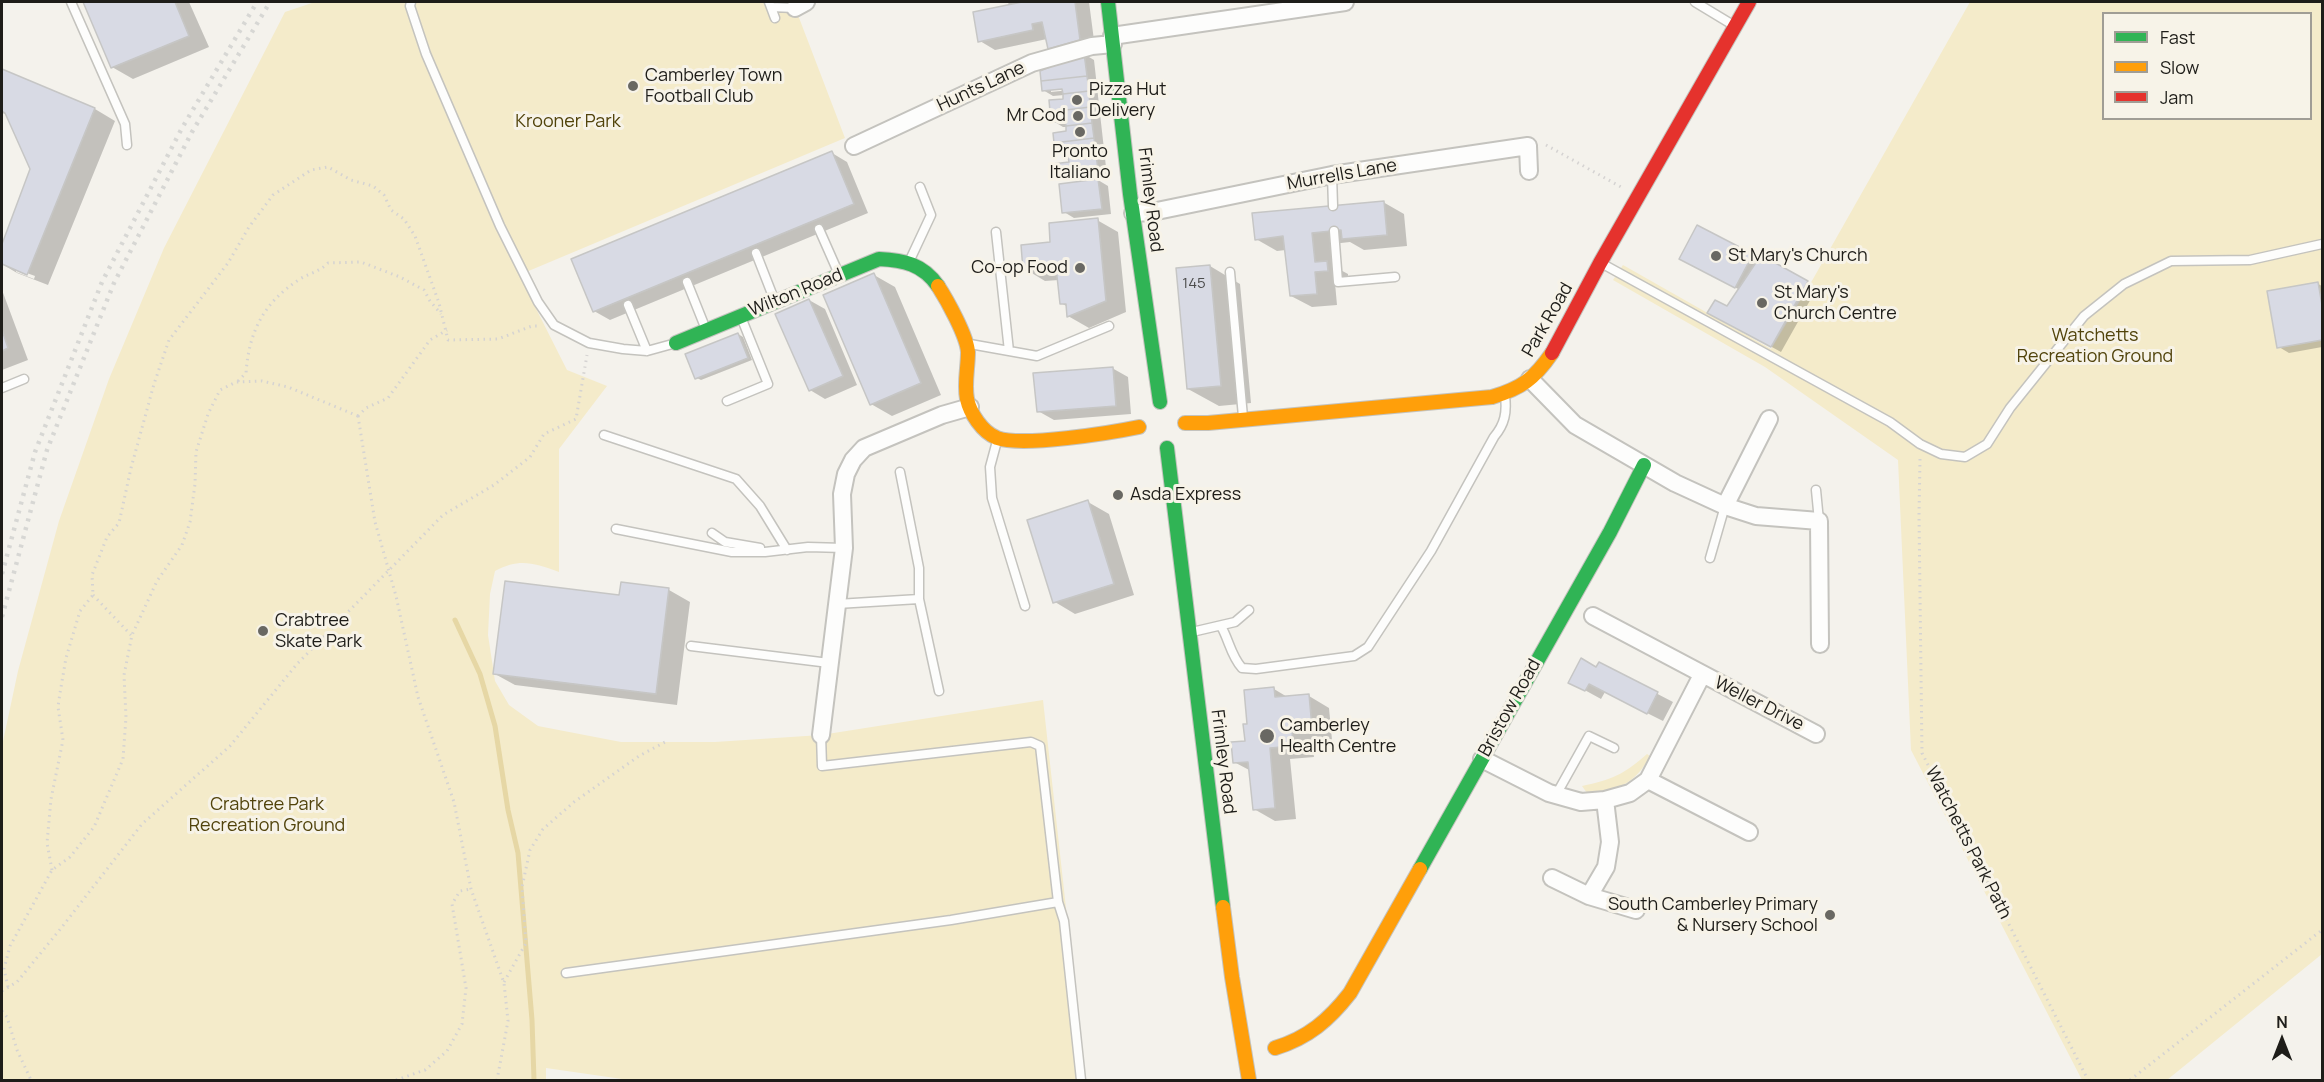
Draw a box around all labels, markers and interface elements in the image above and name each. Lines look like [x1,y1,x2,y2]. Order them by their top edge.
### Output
legend [2102,12,2312,120]
text: Fast [2160,25,2195,49]
text: Slow [2160,55,2199,79]
street label: Hunts Lane [934,57,1028,117]
place label: Camberley Town Football Club [645,65,783,107]
marker: Camberley Town Football Club [626,79,640,93]
place label: Pizza Hut Delivery [1089,79,1166,122]
text: Jam [2160,85,2194,109]
marker: Pizza Hut Delivery [1070,93,1084,107]
place label: Mr Cod [1007,105,1066,127]
marker: Mr Cod [1071,109,1085,123]
park label: Krooner Park [515,111,621,133]
marker: Pronto Italiano [1073,125,1087,139]
place label: Pronto Italiano [1049,141,1111,184]
street label: Frimley Road [1133,146,1167,254]
street label: Murrells Lane [1285,155,1399,195]
place label: St Mary's Church [1728,245,1868,267]
marker: St Mary's Church [1709,249,1723,263]
place label: Co-op Food [971,257,1068,279]
marker: Co-op Food [1073,261,1087,275]
street label: Wilton Road [746,264,846,322]
house number: 145 [1182,275,1206,293]
street label: Park Road [1518,279,1578,361]
place label: St Mary's Church Centre [1774,282,1897,324]
marker: St Mary's Church Centre [1755,296,1769,310]
park label: Watchetts Recreation Ground [2017,325,2173,368]
place label: Asda Express [1130,484,1241,506]
marker: Asda Express [1111,488,1125,502]
place label: Crabtree Skate Park [275,610,362,652]
marker: Crabtree Skate Park [256,624,270,638]
street label: Bristow Road [1474,655,1546,761]
street label: Weller Drive [1711,672,1807,736]
street label: Frimley Road [1206,708,1240,816]
place label: Camberley Health Centre [1280,715,1396,758]
marker: Camberley Health Centre [1258,727,1276,745]
street label: Watchetts Park Path [1920,763,2016,923]
park label: Crabtree Park Recreation Ground [189,794,345,836]
place label: South Camberley Primary & Nursery School [1608,894,1818,936]
marker: South Camberley Primary & Nursery School [1823,908,1837,922]
north arrow [2252,1010,2312,1070]
text: N [2276,1011,2288,1033]

